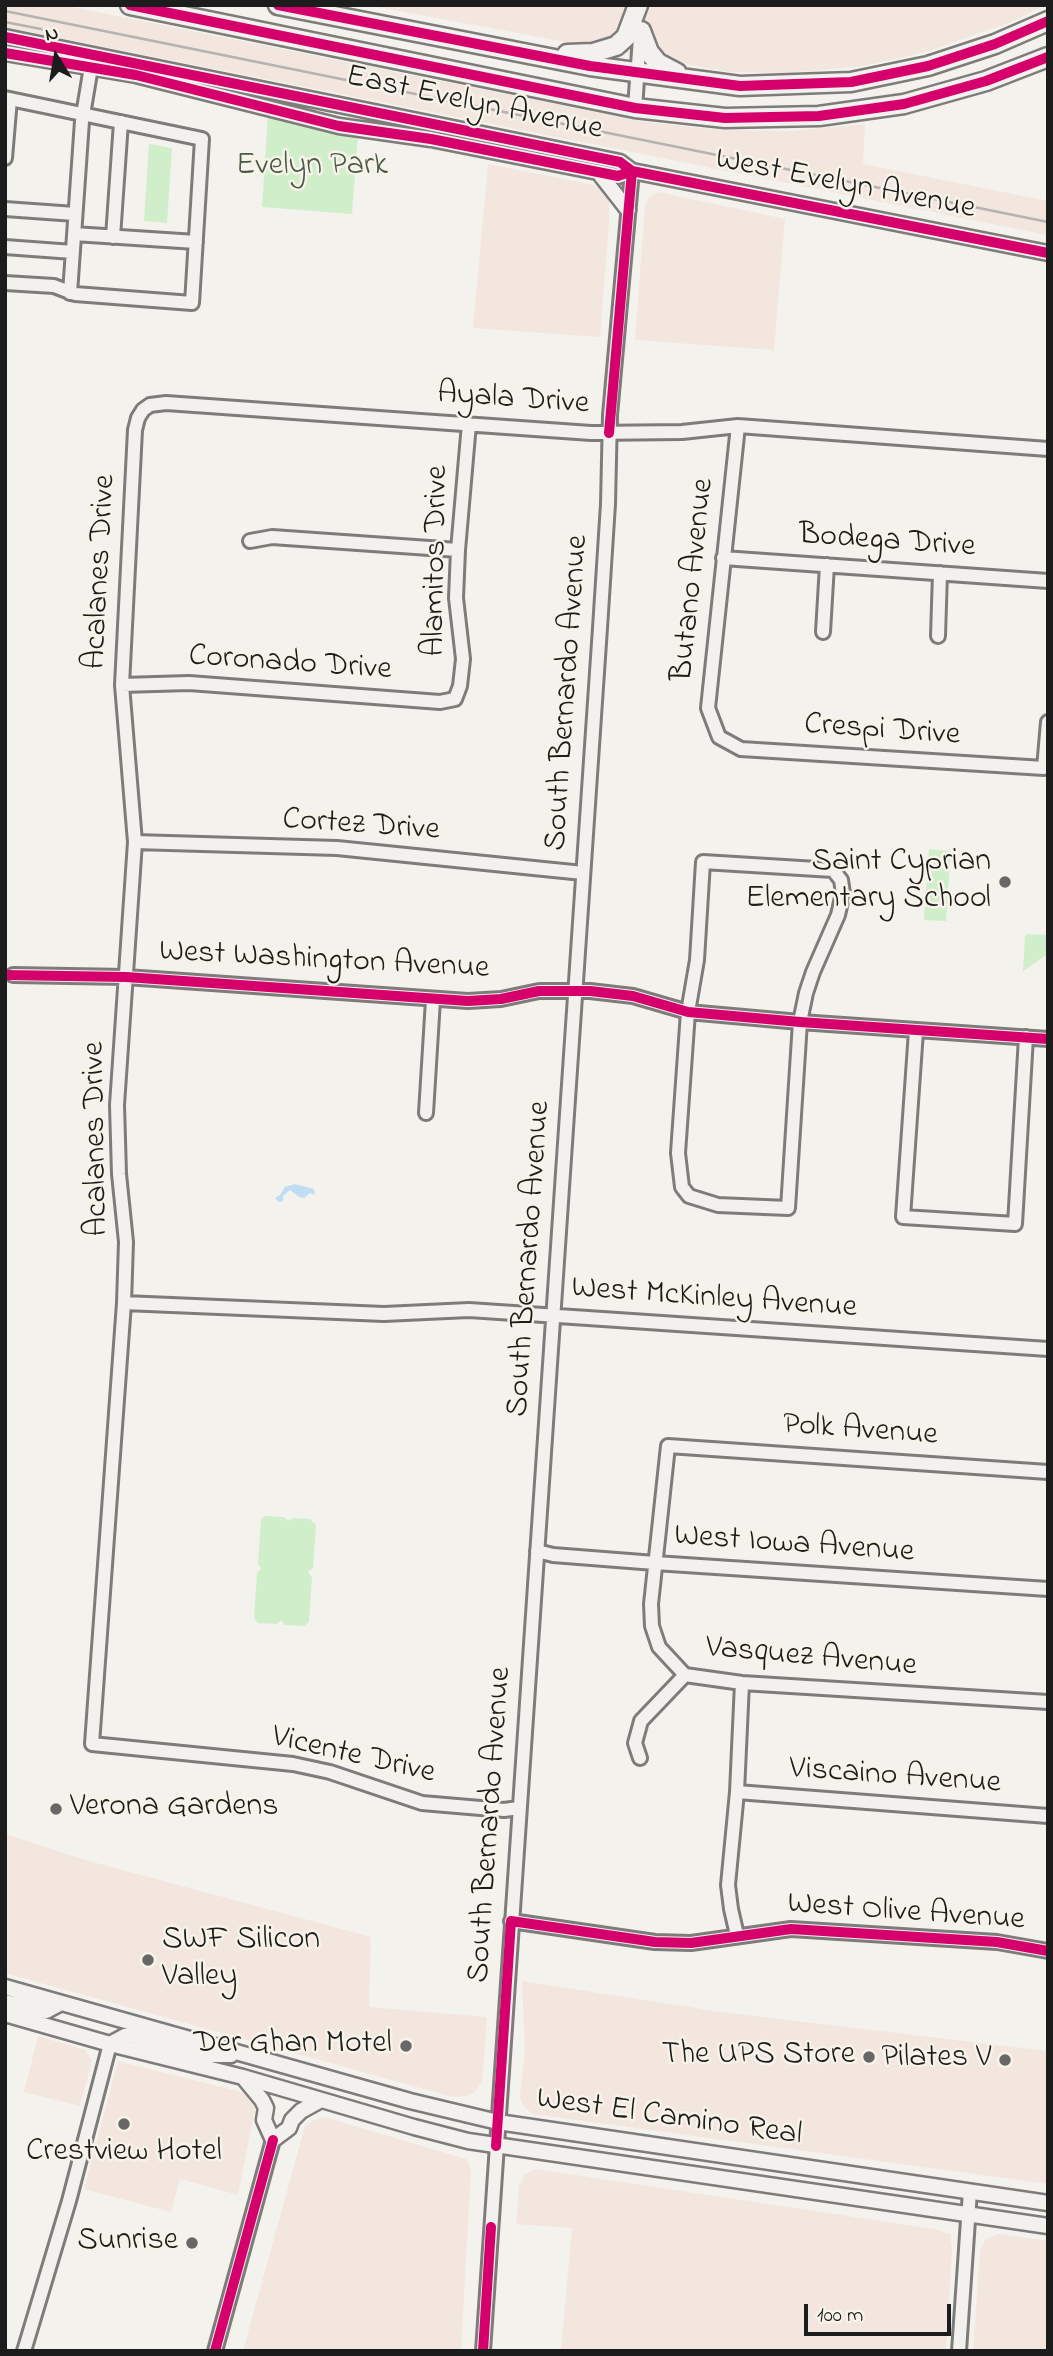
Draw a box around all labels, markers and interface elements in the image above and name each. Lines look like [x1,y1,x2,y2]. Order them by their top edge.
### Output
text: N [43,20,61,49]
north arrow [21,21,91,91]
street label: East Evelyn Avenue [342,59,606,151]
street label: West Evelyn Avenue [712,142,978,230]
park label: Evelyn Park [236,149,388,187]
street label: Ayala Drive [436,377,590,425]
street label: Alamitos Drive [417,465,459,657]
street label: Acalanes Drive [78,474,126,670]
street label: Butano Avenue [665,477,725,683]
street label: Bodega Drive [797,518,977,568]
street label: South Bernardo Avenue [539,534,599,852]
street label: Coronado Drive [187,639,393,691]
street label: Crespi Drive [803,707,961,757]
street label: Cortez Drive [281,802,441,852]
place label: Saint Cyprian Elementary School [746,845,991,920]
marker: Saint Cyprian Elementary School [997,874,1013,890]
street label: West Washington Avenue [158,934,490,990]
street label: Acalanes Drive [77,1041,119,1237]
street label: South Bernardo Avenue [501,1100,561,1418]
street label: West McKinley Avenue [570,1271,858,1329]
street label: Polk Avenue [781,1407,939,1457]
street label: West Iowa Avenue [673,1518,915,1574]
street label: Vasquez Avenue [704,1631,918,1687]
street label: South Bernardo Avenue [462,1666,522,1984]
street label: Vicente Drive [268,1720,438,1794]
street label: Viscaino Avenue [788,1751,1002,1805]
place label: Verona Gardens [70,1790,279,1828]
marker: Verona Gardens [48,1801,64,1817]
street label: West Olive Avenue [786,1887,1026,1941]
place label: SWF Silicon Valley [162,1923,320,1998]
marker: SWF Silicon Valley [140,1952,156,1968]
place label: Der Ghan Motel [193,2027,392,2065]
marker: Der Ghan Motel [398,2038,414,2054]
place label: The UPS Store [662,2038,855,2076]
place label: Pilates V [882,2041,991,2079]
marker: The UPS Store [861,2049,877,2065]
marker: Pilates V [997,2052,1013,2068]
street label: West El Camino Real [534,2081,804,2157]
marker: Crestview Hotel [116,2116,132,2132]
place label: Crestview Hotel [26,2135,222,2173]
place label: Sunrise [77,2224,178,2262]
marker: Sunrise [184,2235,200,2251]
scale bar [808,2290,955,2334]
text: 100 m [817,2301,863,2331]

